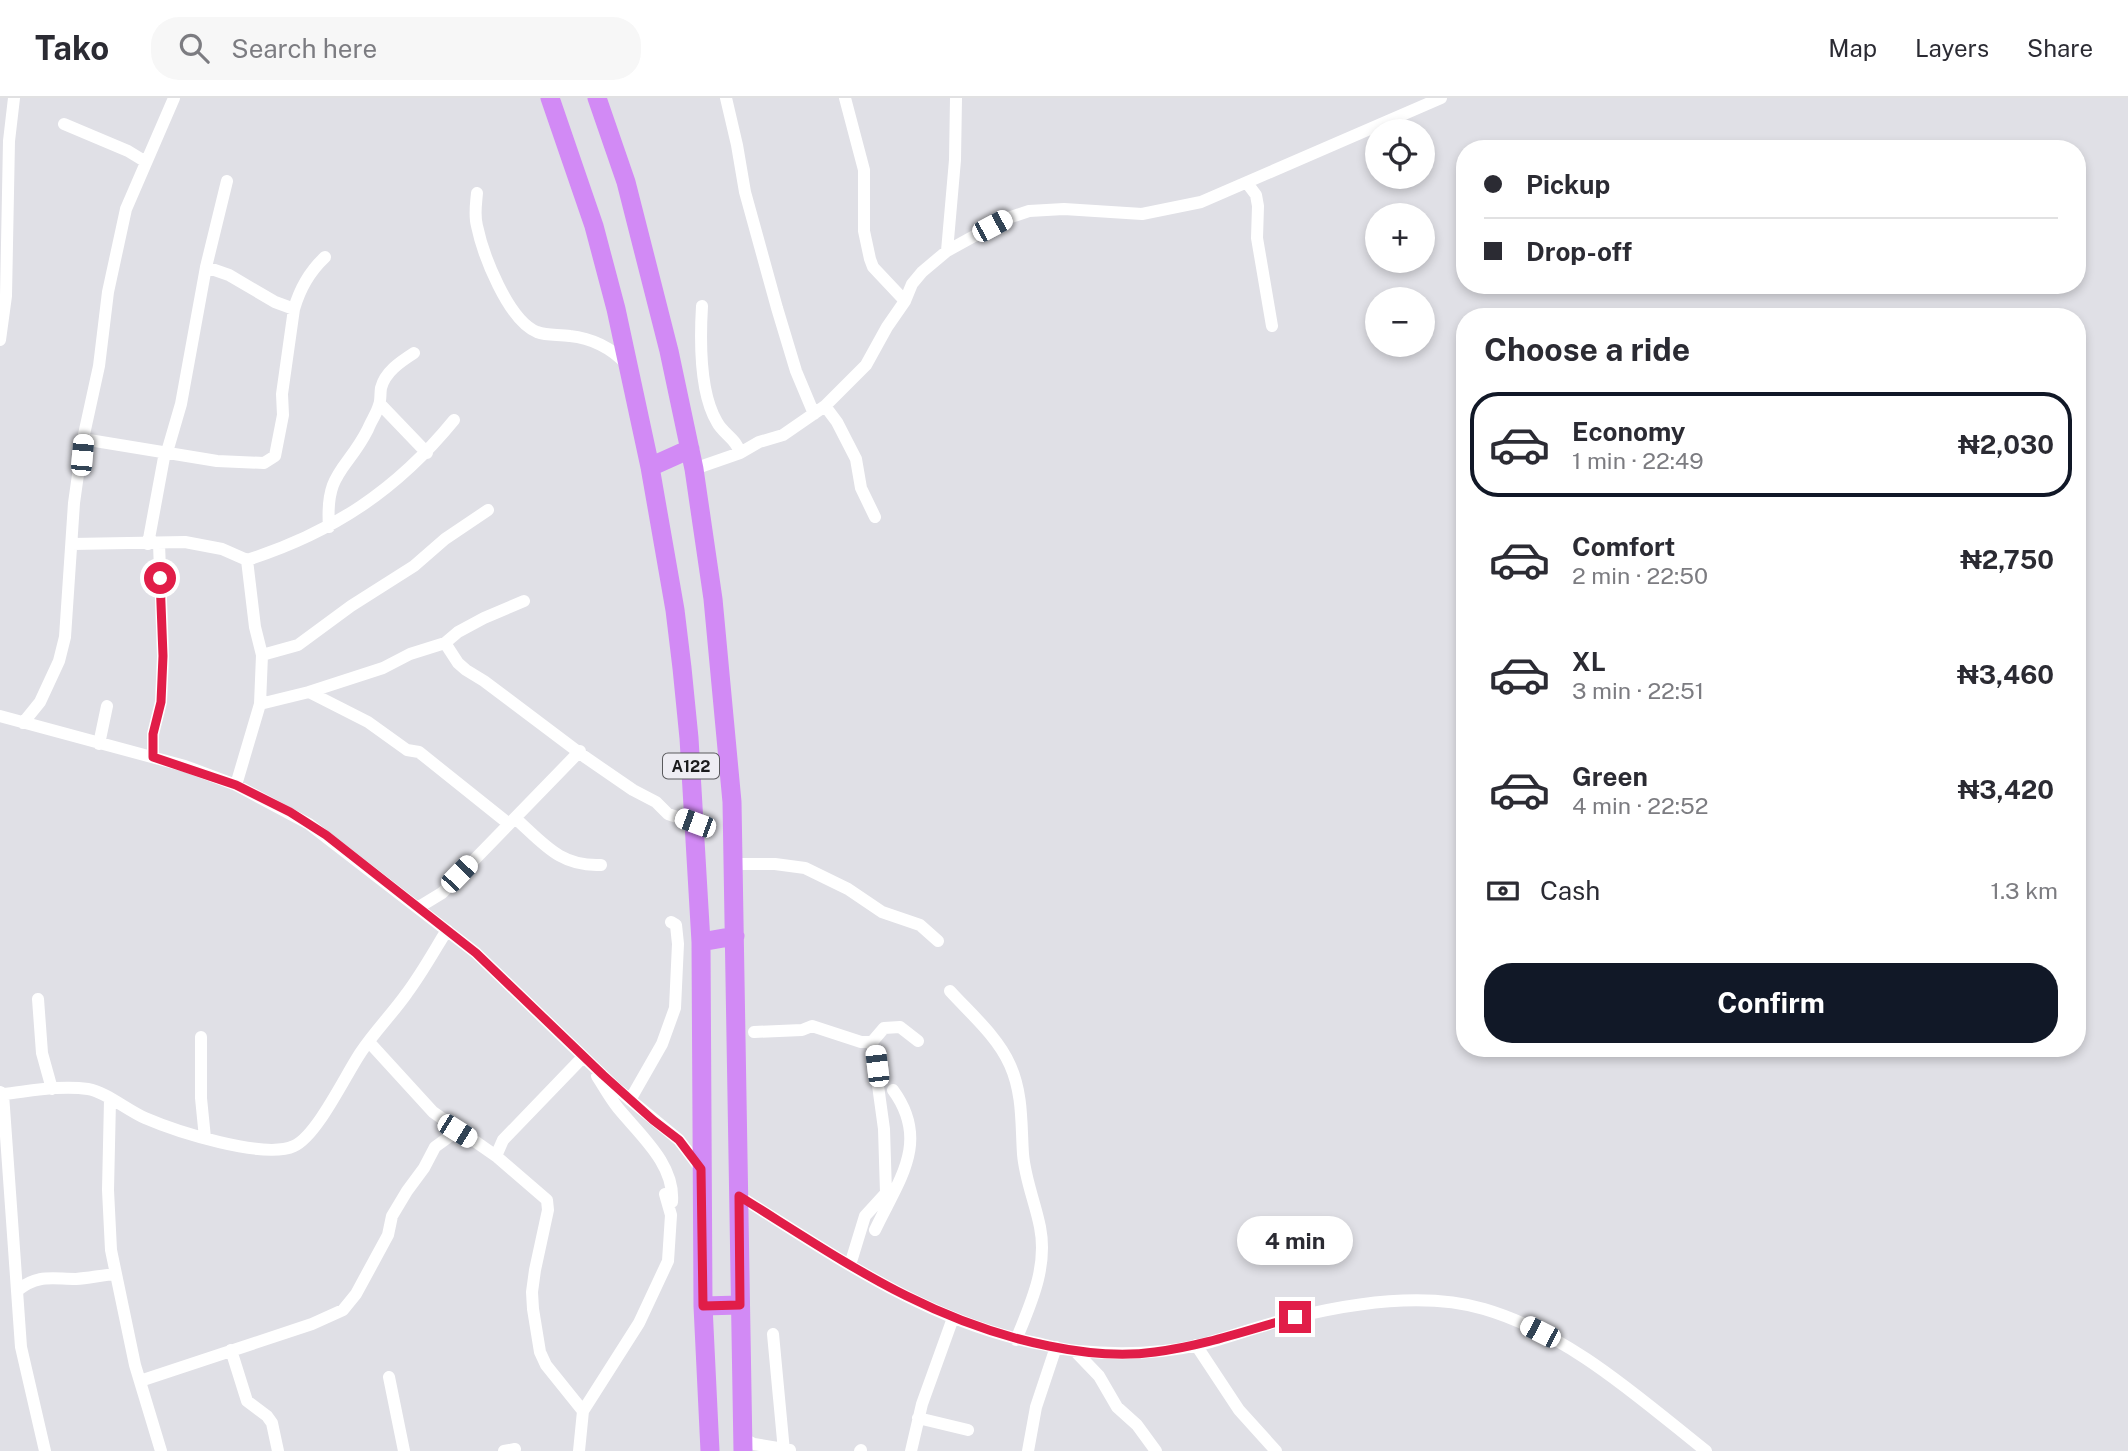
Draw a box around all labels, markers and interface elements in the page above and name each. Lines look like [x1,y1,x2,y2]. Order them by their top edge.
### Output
search box [151,17,641,80]
text: Tako [35,29,109,67]
icon: search [175,29,213,67]
text: Search here [231,33,377,64]
text: Map [1828,34,1877,62]
text: Layers [1915,34,1989,62]
text: Share [2027,34,2093,62]
map controls [1365,119,1435,357]
button: locate [1365,119,1435,189]
text: Pickup [1526,169,1610,200]
button: + [1365,203,1435,273]
car [969,207,1016,245]
text: Drop-off [1526,236,1632,267]
button: − [1365,287,1435,357]
text: Choose a ride [1484,331,1690,368]
icon: car [1488,413,1551,476]
text: Economy [1572,416,1685,447]
text: ₦2,030 [1958,429,2054,460]
car [70,433,95,477]
text: 1 min · 22:49 [1572,447,1704,474]
icon: car [1488,528,1551,591]
text: Comfort [1572,531,1675,562]
text: ₦2,750 [1960,544,2054,575]
route start [144,562,176,594]
text: 2 min · 22:50 [1572,562,1708,589]
icon: car [1488,643,1551,706]
text: XL [1572,646,1606,677]
text: ₦3,460 [1957,659,2054,690]
text: 3 min · 22:51 [1572,677,1704,704]
road number: A122 [663,754,719,778]
icon: car [1488,758,1551,821]
text: Green [1572,761,1648,792]
text: ₦3,420 [1958,774,2054,805]
text: 4 min · 22:52 [1572,792,1708,819]
car [672,806,719,840]
car [437,852,482,896]
icon: cash [1484,872,1522,910]
text: Cash [1540,875,1600,906]
text: 1.3 km [1991,877,2058,904]
button: Confirm [1484,963,2058,1043]
car [865,1044,890,1088]
car [434,1111,481,1151]
callout: 4 min [1237,1216,1353,1264]
text: 4 min [1265,1227,1325,1254]
route end [1279,1301,1311,1333]
car [1517,1313,1564,1351]

